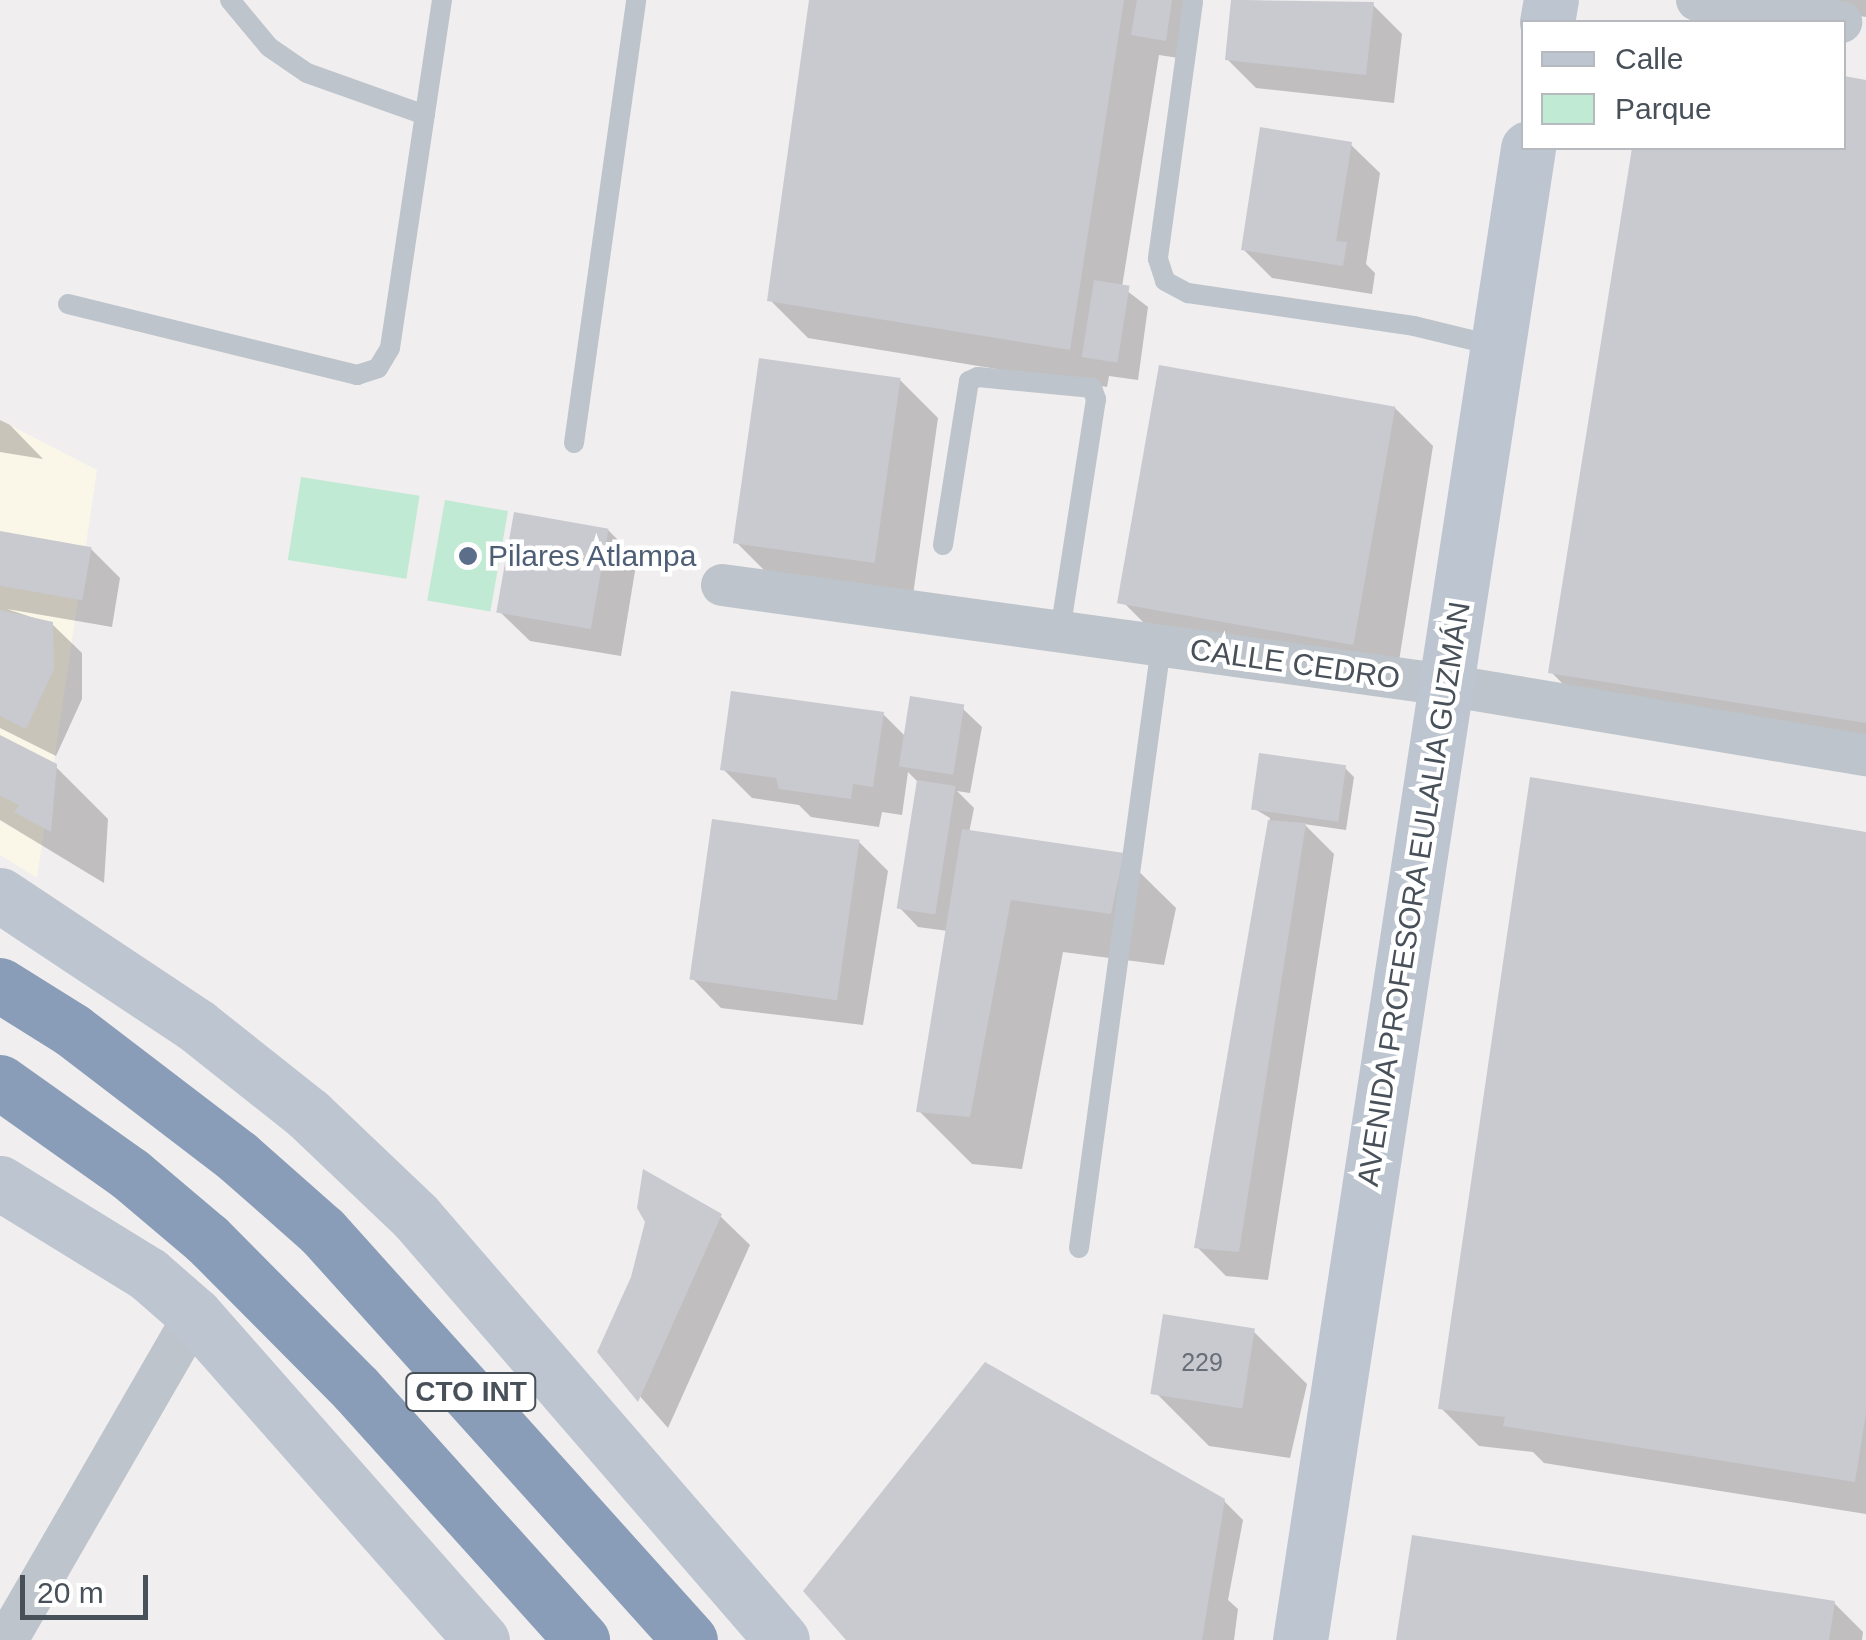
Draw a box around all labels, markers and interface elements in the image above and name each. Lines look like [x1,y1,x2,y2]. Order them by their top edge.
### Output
legend [1521,20,1846,150]
text: Calle [1615,42,1683,75]
text: Parque [1615,92,1712,125]
place label: Pilares Atlampa [488,538,698,574]
marker: Pilares Atlampa [457,545,479,567]
street label: AVENIDA PROFESORA EULALIA GUZMÁN [1350,597,1478,1191]
street label: CALLE CEDRO [1188,631,1402,697]
house number: 229 [1181,1347,1223,1377]
road number: CTO INT [404,1369,538,1415]
scale bar [25,1555,152,1617]
text: 20 m [37,1576,104,1609]

